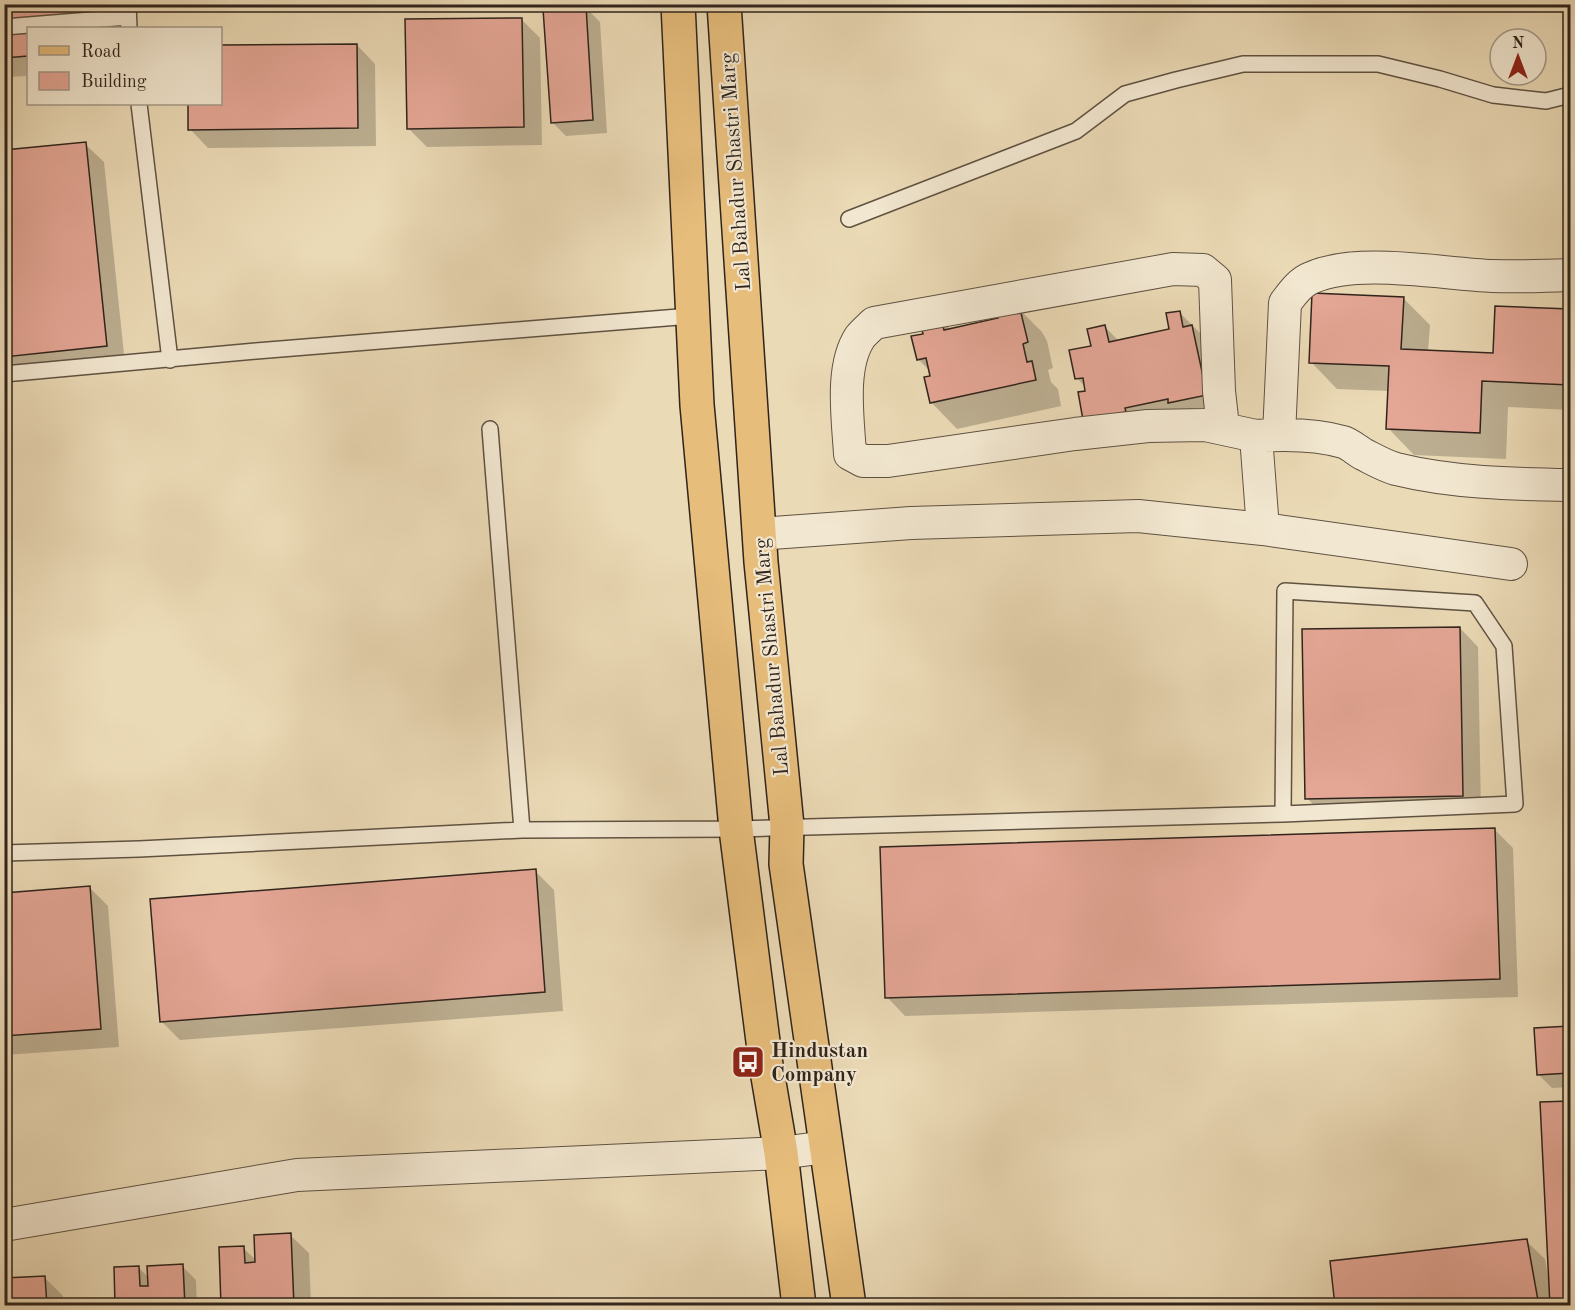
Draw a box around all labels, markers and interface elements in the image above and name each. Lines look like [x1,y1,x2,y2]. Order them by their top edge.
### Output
legend [27,27,222,105]
north arrow [1488,27,1548,87]
text: N [1512,36,1525,52]
text: Road [81,43,121,61]
street label: Lal Bahadur Shastri Marg [718,51,755,292]
text: Building [81,73,147,91]
street label: Lal Bahadur Shastri Marg [752,536,793,777]
place label: Hindustan Company [771,1041,868,1086]
bus stop icon: Hindustan Company [730,1044,766,1080]

